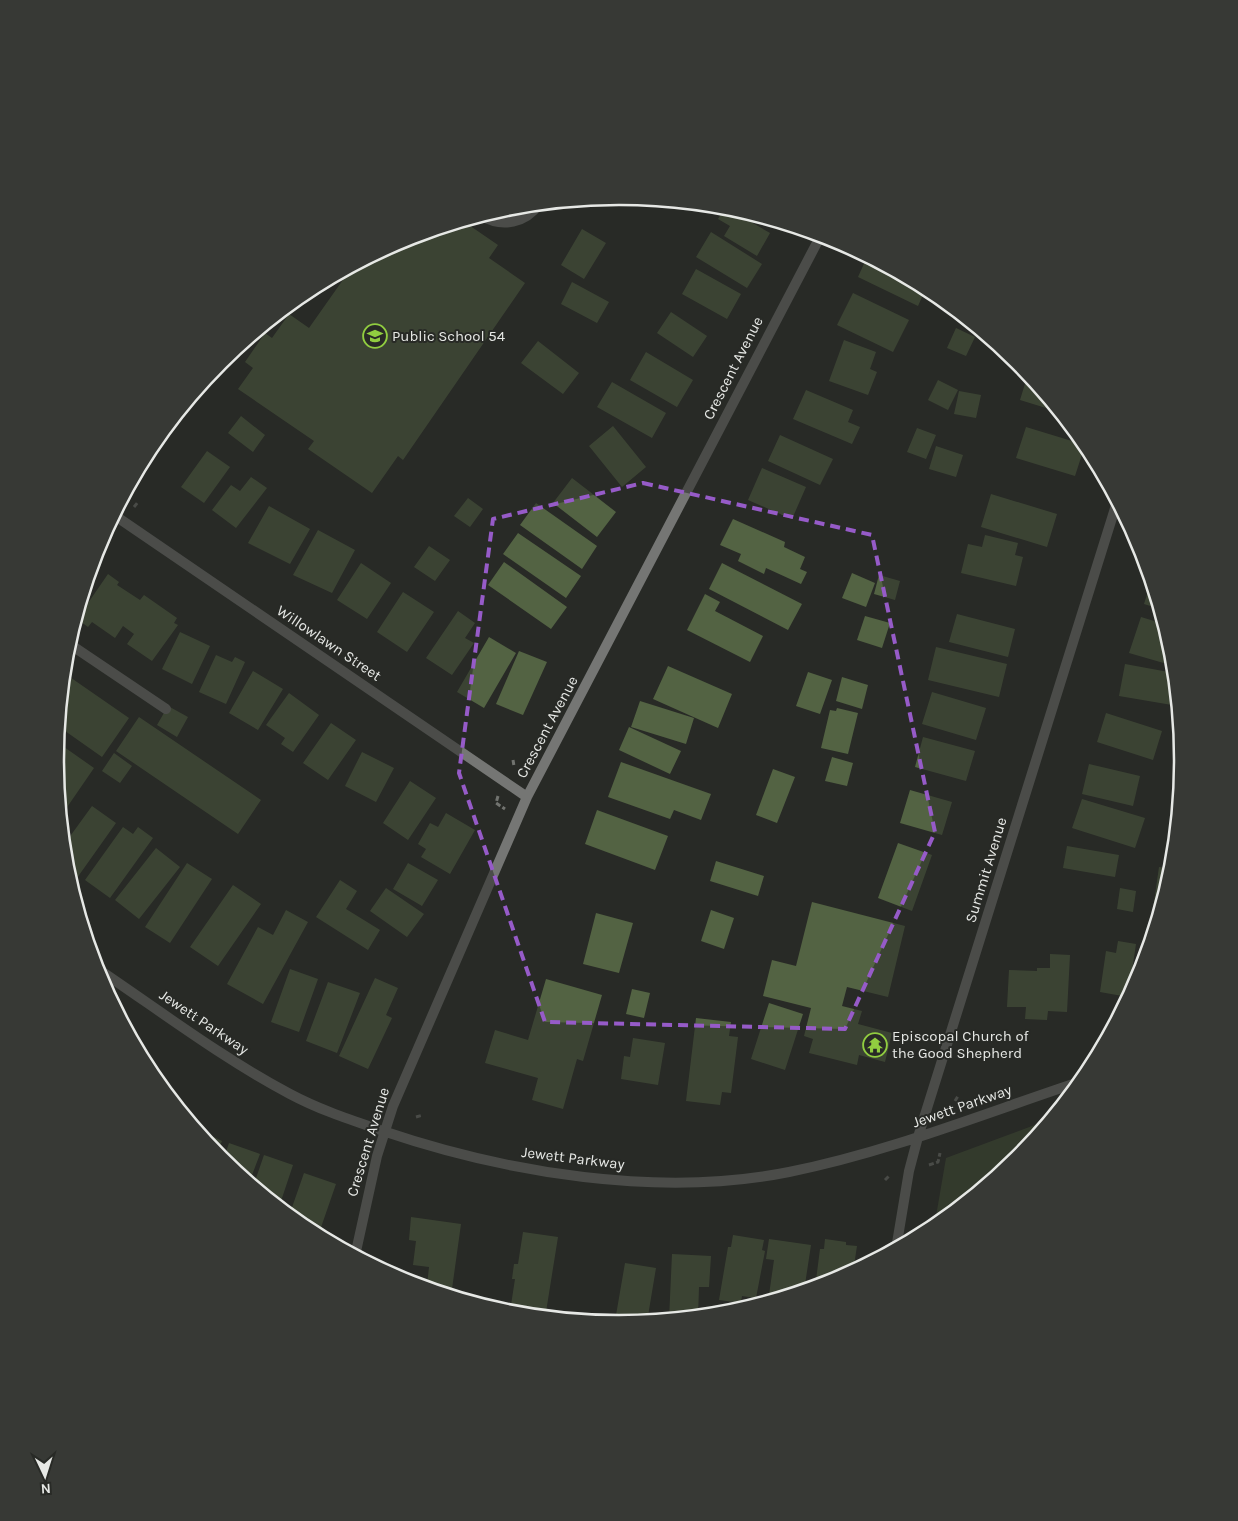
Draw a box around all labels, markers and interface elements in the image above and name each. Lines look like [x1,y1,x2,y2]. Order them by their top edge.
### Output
street label: Crescent Avenue [699,313,767,423]
school or university icon: Public School 54 [362,323,388,349]
place label: Public School 54 [392,327,506,345]
street label: Willowlawn Street [273,601,385,685]
street label: Crescent Avenue [512,673,582,781]
street label: Summit Avenue [961,815,1011,925]
street label: Jewett Parkway [156,986,252,1058]
place label: Episcopal Church of the Good Shepherd [892,1027,1030,1062]
temple icon: Episcopal Church of the Good Shepherd [862,1032,888,1058]
street label: Jewett Parkway [910,1081,1014,1131]
street label: Crescent Avenue [343,1085,393,1199]
street label: Jewett Parkway [520,1143,626,1173]
north arrow [20,1451,70,1501]
text: N [40,1480,51,1497]

